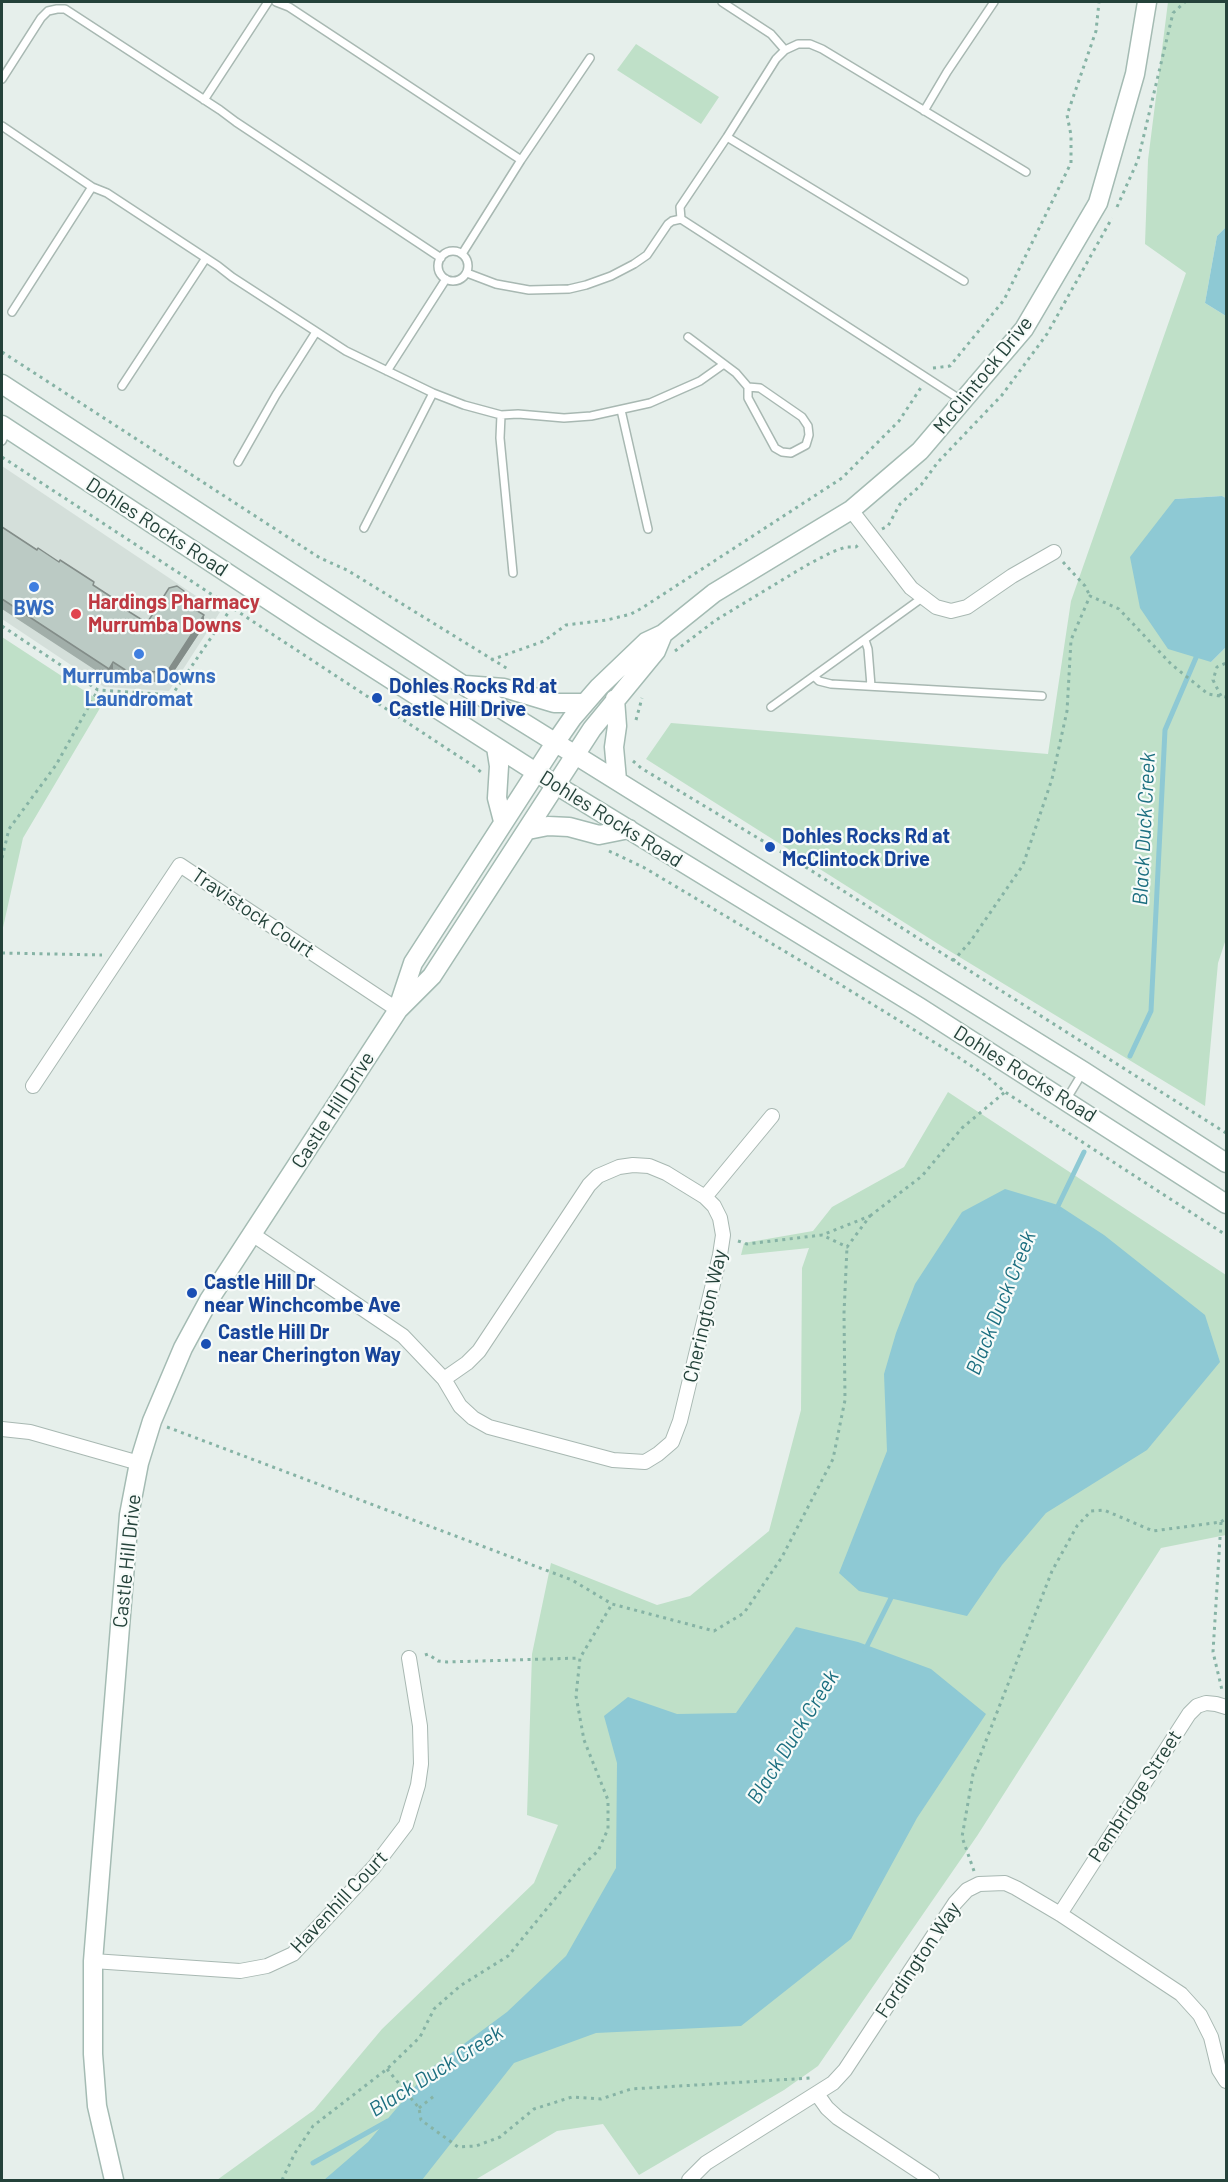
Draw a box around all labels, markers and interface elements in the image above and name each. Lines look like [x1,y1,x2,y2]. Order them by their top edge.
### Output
street label: McClintock Drive [928,311,1038,439]
street label: Dohles Rocks Road [82,472,232,582]
marker: BWS [27,580,41,594]
place label: Hardings Pharmacy Murrumba Downs [88,590,260,637]
place label: BWS [14,596,54,620]
marker: Hardings Pharmacy Murrumba Downs [69,607,83,621]
marker: Murrumba Downs Laundromat [132,647,146,661]
place label: Murrumba Downs Laundromat [62,664,216,711]
place label: Dohles Rocks Rd at Castle Hill Drive [389,674,557,721]
marker: Dohles Rocks Rd at Castle Hill Drive [370,691,384,705]
water label: Black Duck Creek [1127,752,1161,906]
street label: Dohles Rocks Road [535,765,687,873]
place label: Dohles Rocks Rd at McClintock Drive [782,824,950,871]
marker: Dohles Rocks Rd at McClintock Drive [763,840,777,854]
street label: Travistock Court [187,863,319,963]
street label: Dohles Rocks Road [949,1020,1101,1128]
street label: Castle Hill Drive [286,1047,380,1173]
water label: Black Duck Creek [961,1227,1041,1379]
street label: Cherington Way [678,1247,732,1385]
place label: Castle Hill Dr near Winchcombe Ave [204,1270,401,1317]
marker: Castle Hill Dr near Winchcombe Ave [185,1286,199,1300]
place label: Castle Hill Dr near Cherington Way [218,1320,401,1367]
marker: Castle Hill Dr near Cherington Way [199,1337,213,1351]
street label: Castle Hill Drive [108,1493,146,1629]
water label: Black Duck Creek [742,1665,844,1809]
street label: Pembridge Street [1083,1725,1187,1867]
street label: Havenhill Court [285,1846,393,1958]
street label: Fordington Way [870,1897,966,2023]
water label: Black Duck Creek [364,2020,508,2122]

